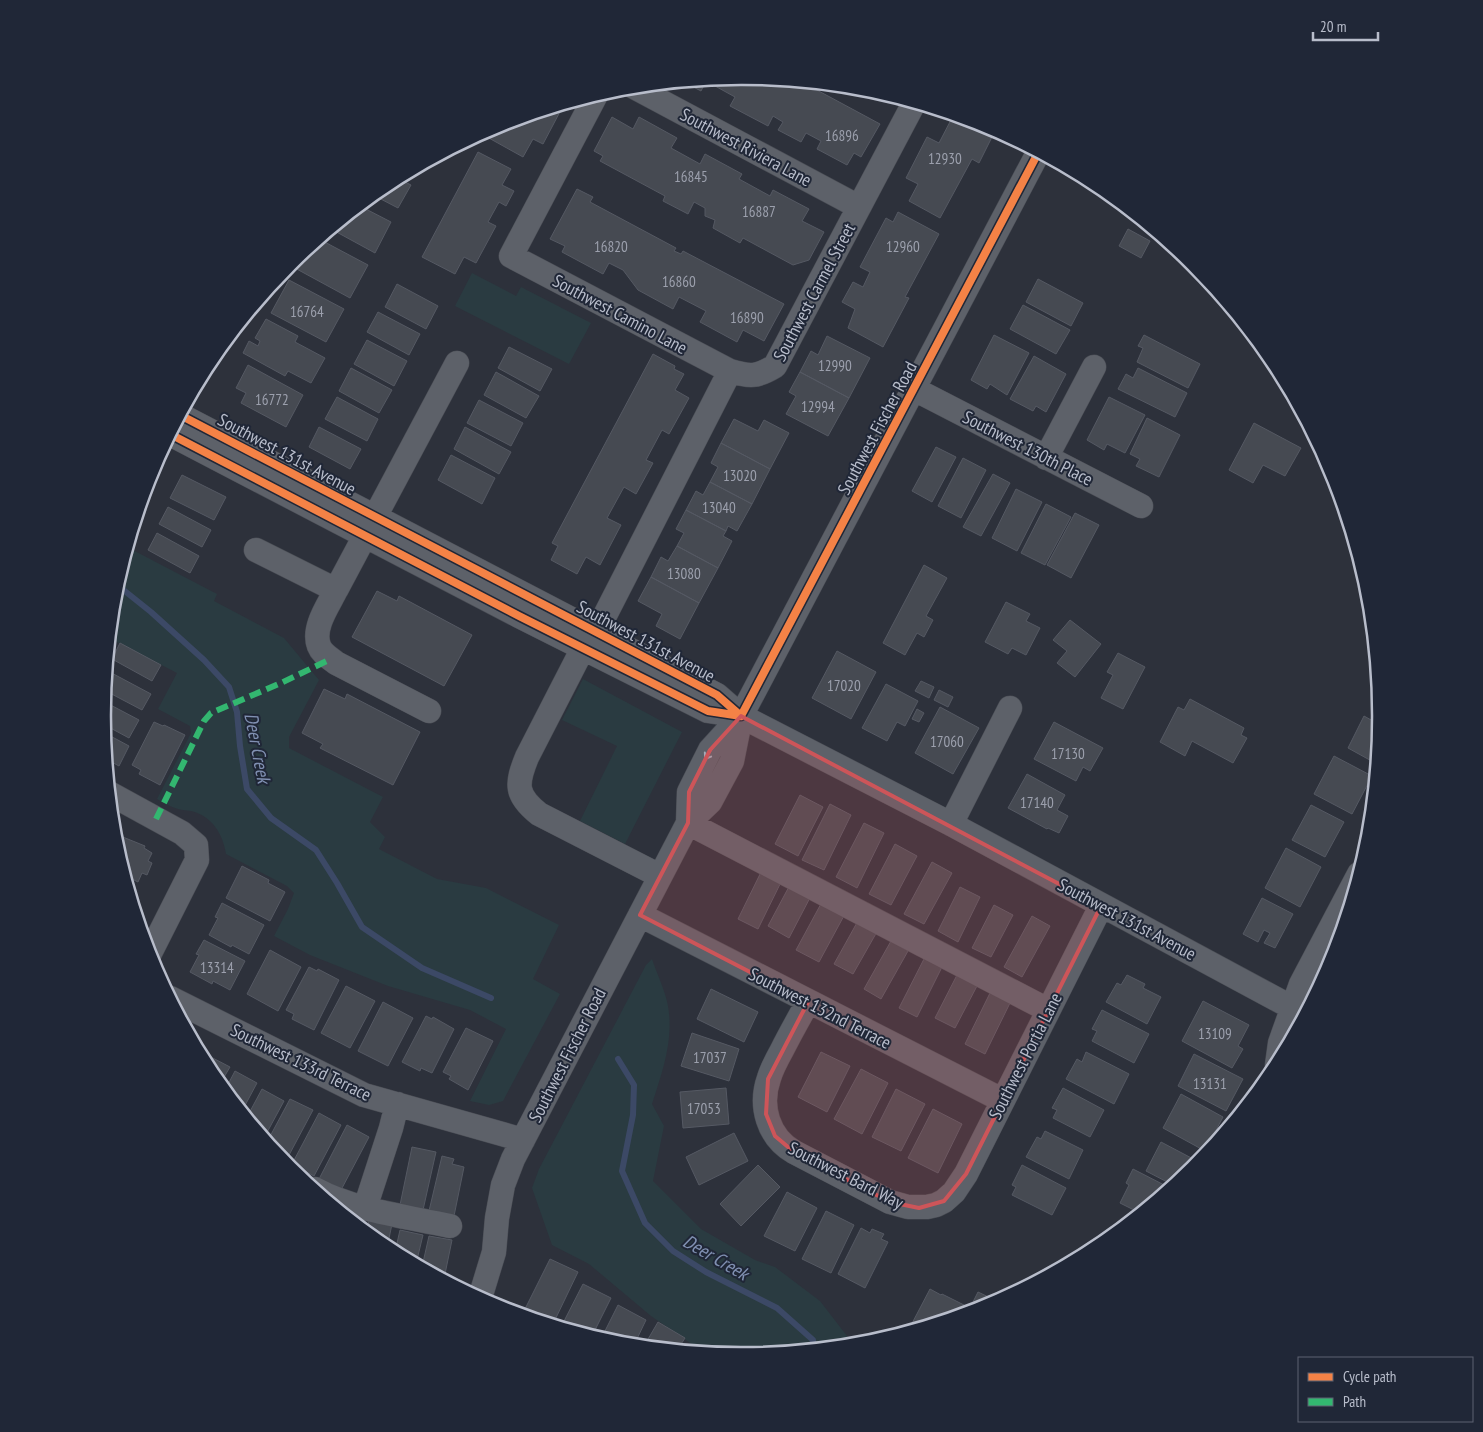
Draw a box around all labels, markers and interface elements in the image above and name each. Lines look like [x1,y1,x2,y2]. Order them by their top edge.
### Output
scale bar [1313,10,1378,42]
text: 20 m [1320,17,1346,36]
street label: Southwest Riviera Lane [676,103,816,191]
house number: 16896 [825,126,859,145]
house number: 12930 [928,149,962,168]
house number: 16845 [674,167,708,186]
house number: 16887 [742,202,776,221]
street label: Southwest Carmel Street [768,219,860,365]
house number: 16820 [594,237,628,256]
house number: 12960 [886,237,920,256]
street label: Southwest Camino Lane [549,269,691,359]
house number: 16860 [662,272,696,291]
house number: 16764 [290,302,324,321]
house number: 16890 [730,308,764,327]
house number: 12990 [818,356,852,375]
street label: Southwest Fischer Road [832,357,922,499]
house number: 16772 [255,390,289,409]
house number: 12994 [801,397,835,416]
street label: Southwest 130th Place [959,405,1097,491]
street label: Southwest 131st Avenue [214,408,360,500]
house number: 13020 [723,466,757,485]
house number: 13040 [702,498,736,517]
house number: 13080 [667,564,701,583]
street label: Southwest 131st Avenue [573,595,719,687]
house number: 17020 [827,676,861,695]
water label: Deer Creek [239,711,277,788]
house number: 17060 [930,732,964,751]
house number: 17130 [1051,744,1085,763]
one-way arrow [704,746,714,760]
house number: 17140 [1020,793,1054,812]
street label: Southwest 131st Avenue [1054,873,1200,965]
house number: 13314 [200,958,234,977]
street label: Southwest 132nd Terrace [745,962,895,1054]
street label: Southwest Fischer Road [523,984,611,1126]
street label: Southwest Portia Lane [983,989,1067,1123]
street label: Southwest 133rd Terrace [227,1018,375,1106]
house number: 13109 [1198,1024,1232,1043]
house number: 17037 [693,1048,727,1067]
house number: 13131 [1193,1074,1227,1093]
house number: 17053 [687,1099,721,1118]
street label: Southwest Bard Way [785,1136,908,1214]
water label: Deer Creek [679,1229,755,1287]
legend [1298,1357,1473,1422]
text: Cycle path [1343,1367,1396,1386]
text: Path [1343,1392,1366,1411]

